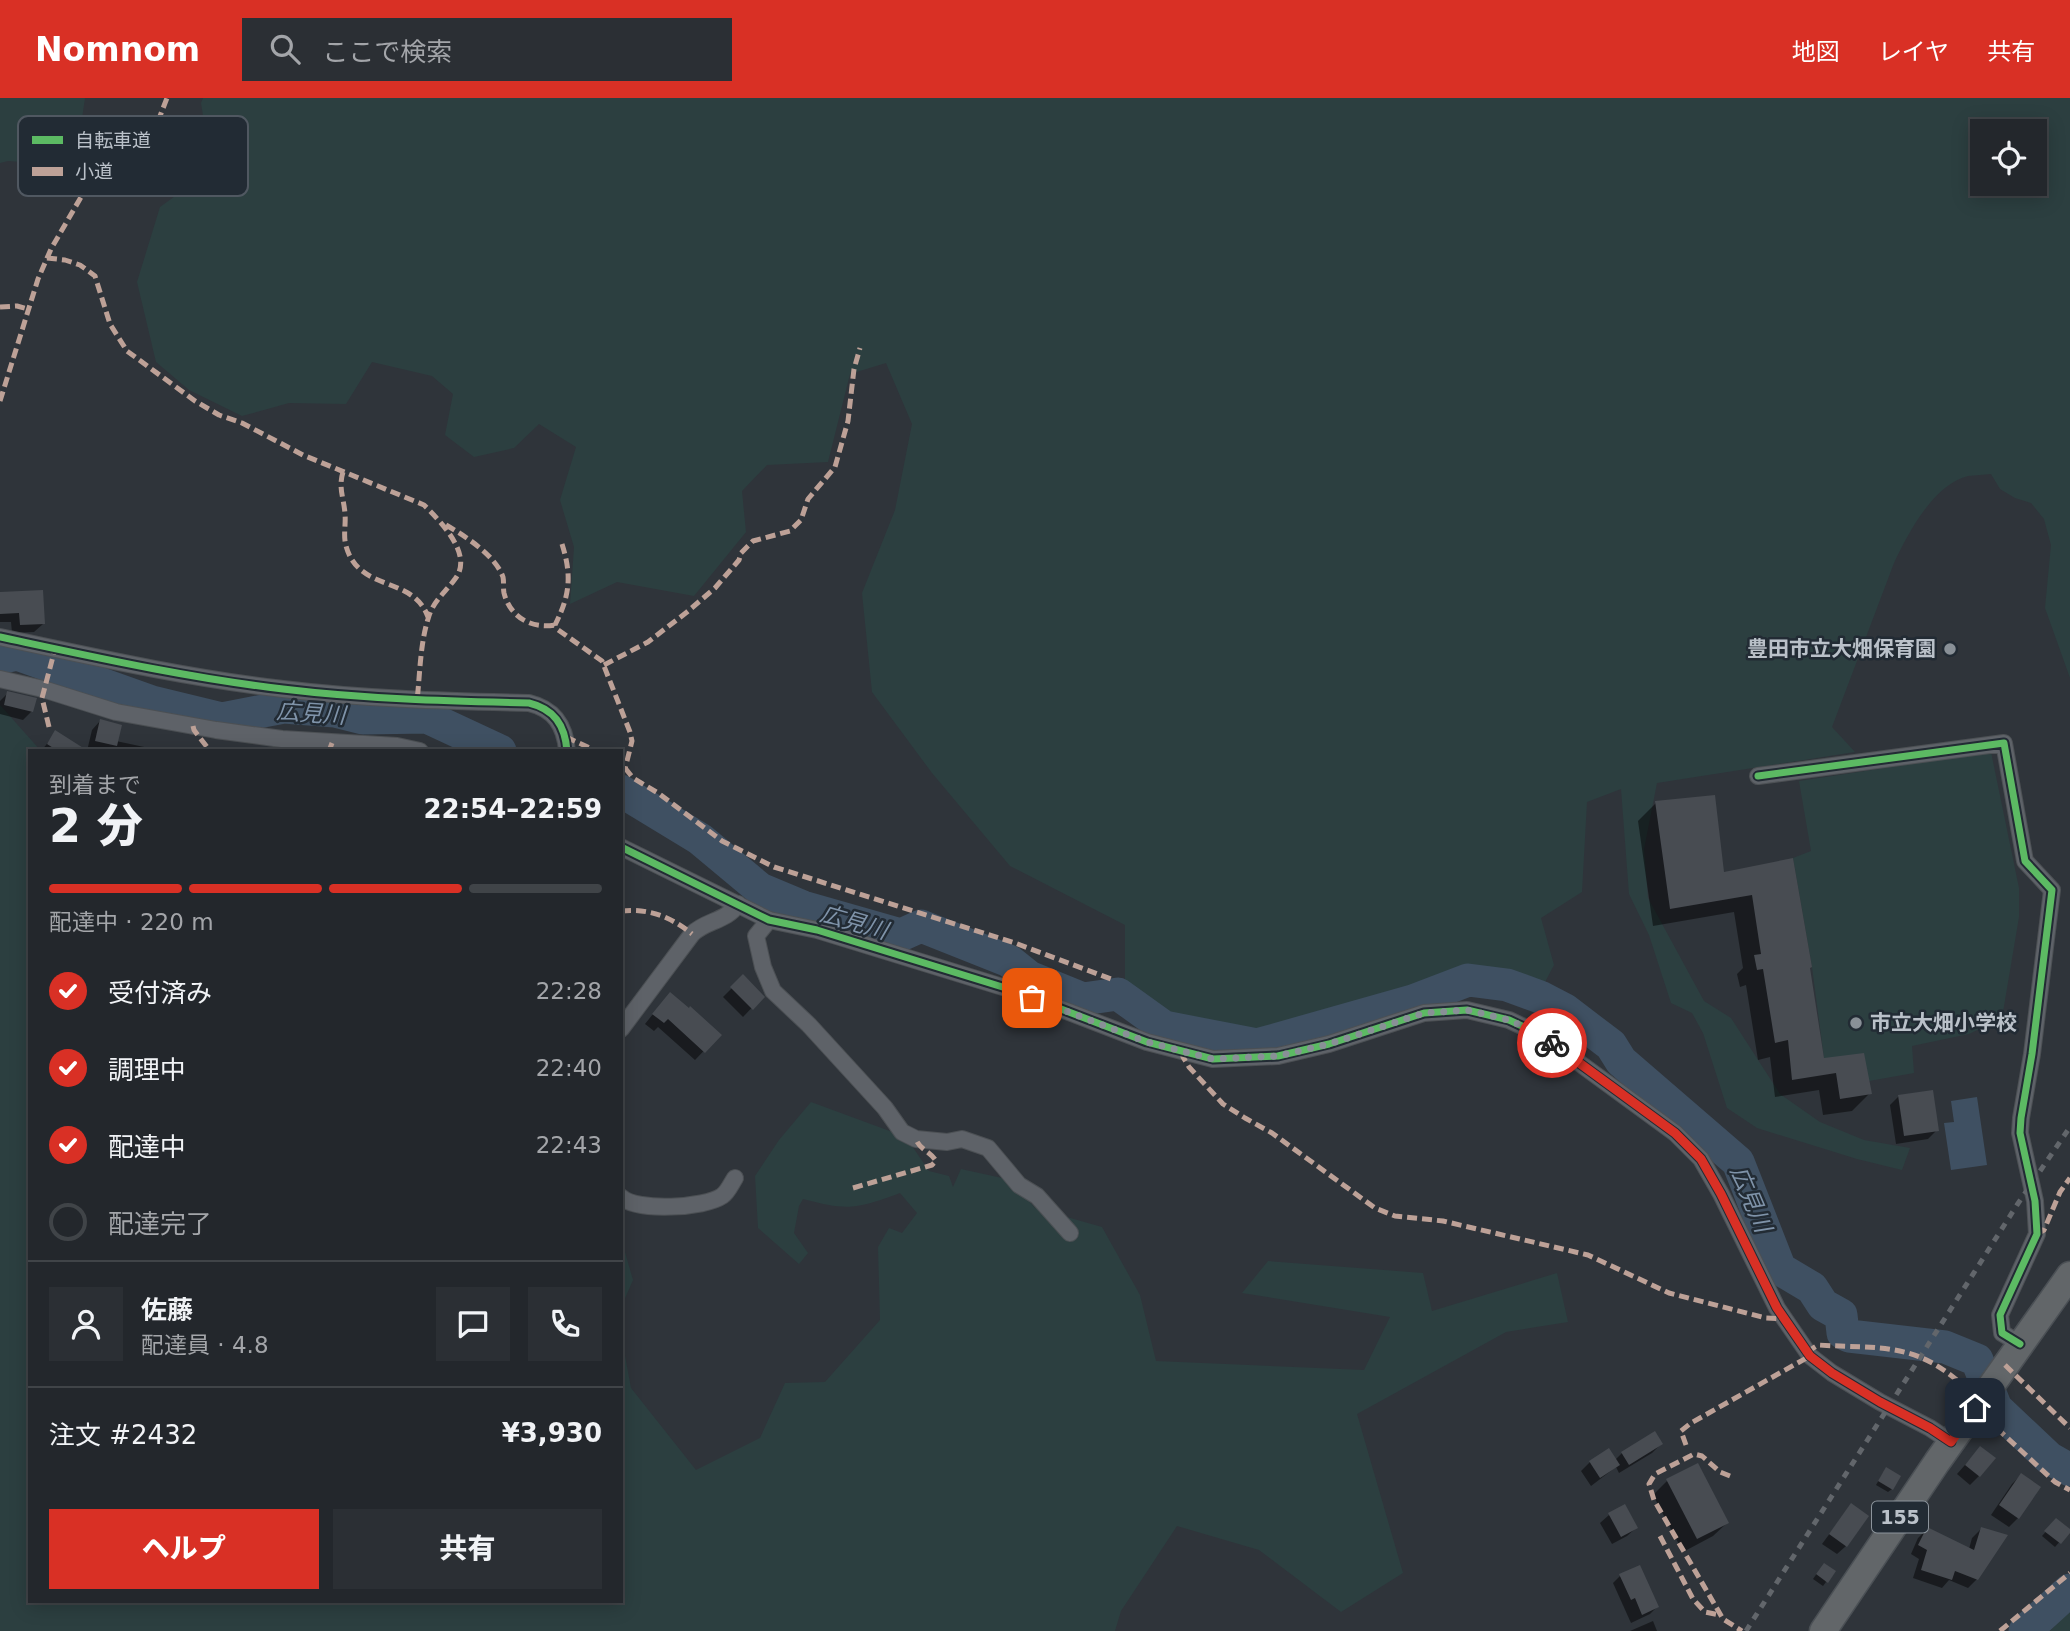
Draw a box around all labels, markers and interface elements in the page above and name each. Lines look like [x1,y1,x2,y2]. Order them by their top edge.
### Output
search box [242,18,732,81]
text: Nomnom [35,30,200,69]
icon: search [266,30,304,68]
text: ここで検索 [322,37,452,67]
text: 地図 [1792,38,1840,66]
text: レイヤ [1878,38,1949,66]
text: 共有 [1987,38,2035,66]
legend [18,116,248,196]
map controls [1970,119,2047,196]
button: locate [1970,119,2047,196]
text: 自転車道 [75,129,151,151]
text: 小道 [75,160,113,182]
place label: 豊田市立大畑保育園 [1747,637,1936,661]
marker: 豊田市立大畑保育園 [1942,641,1958,657]
water label: 広見川 [276,698,349,729]
text: 到着まで [49,772,141,798]
text: 22:54–22:59 [423,794,602,824]
text: 2 分 [49,799,143,853]
water label: 広見川 [817,900,894,945]
text: 配達中 · 220 m [49,909,214,935]
pin [1002,968,1062,1028]
icon: check [49,972,87,1010]
text: 受付済み [108,978,212,1008]
text: 22:28 [536,978,602,1004]
icon: bag [1013,979,1051,1017]
courier [1517,1008,1587,1078]
place label: 市立大畑小学校 [1870,1011,2017,1035]
marker: 市立大畑小学校 [1848,1015,1864,1031]
icon: bike [1533,1024,1571,1062]
icon: check [49,1049,87,1087]
text: 調理中 [108,1055,186,1085]
text: 22:40 [536,1055,602,1081]
icon: check [49,1126,87,1164]
text: 配達中 [108,1132,186,1162]
text: 22:43 [536,1132,602,1158]
water label: 広見川 [1726,1162,1778,1239]
text: 配達完了 [108,1209,212,1239]
button: person [49,1287,123,1361]
button: chat [436,1287,510,1361]
button: phone [528,1287,602,1361]
text: 佐藤 [141,1295,193,1325]
text: 配達員 · 4.8 [141,1332,269,1358]
pin [1945,1378,2005,1438]
icon: home [1956,1389,1994,1427]
text: ¥3,930 [502,1418,602,1448]
text: 注文 #2432 [49,1420,197,1450]
road number: 155 [1872,1502,1928,1532]
button: ヘルプ [49,1509,319,1589]
button: 共有 [333,1509,602,1589]

